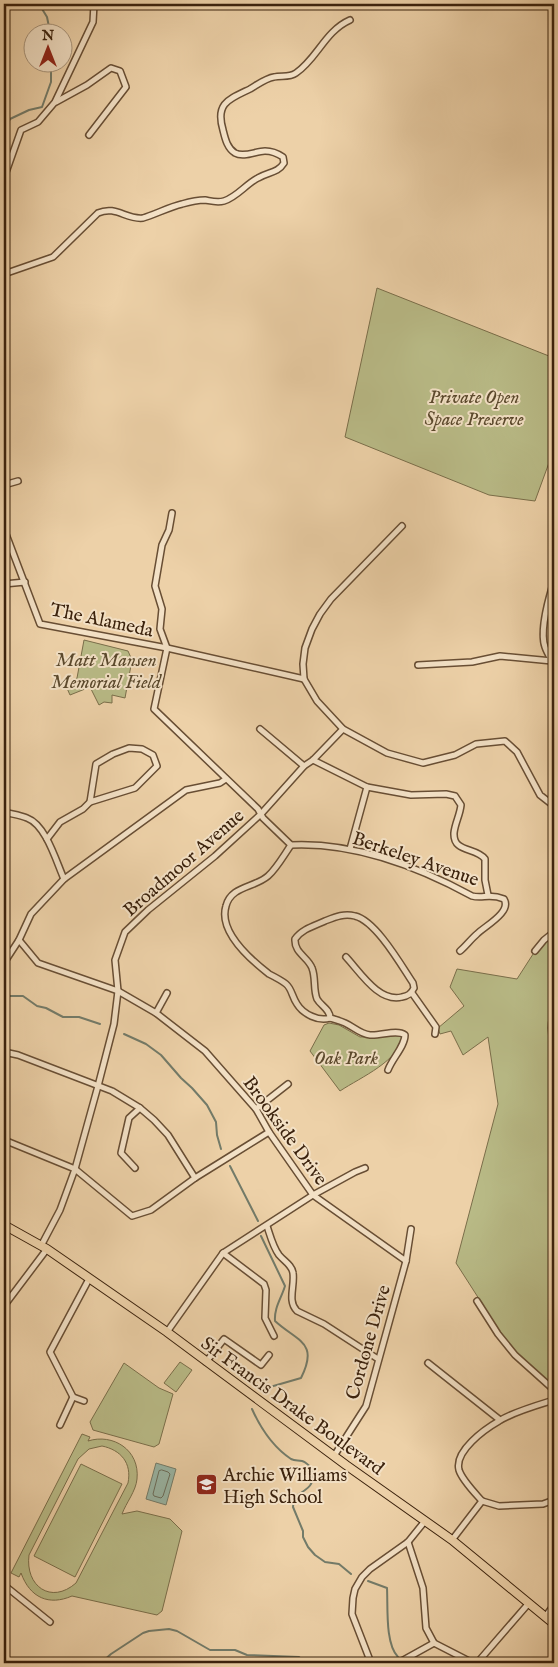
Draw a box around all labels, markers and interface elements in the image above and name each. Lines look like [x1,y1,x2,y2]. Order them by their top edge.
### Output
north arrow [22,22,72,72]
text: N [41,27,54,45]
park label: Private Open Space Preserve [425,386,524,432]
street label: The Alameda [48,598,156,644]
park label: Matt Mansen Memorial Field [51,649,162,695]
street label: Broadmoor Avenue [119,804,250,923]
street label: Berkeley Avenue [349,827,482,893]
park label: Oak Park [314,1047,378,1071]
street label: Brookside Drive [237,1072,332,1191]
street label: Cordone Drive [341,1282,397,1403]
street label: Sir Francis Drake Boulevard [196,1332,389,1482]
place label: Archie Williams High School [222,1464,347,1510]
school or university icon: Archie Williams High School [195,1473,219,1497]

